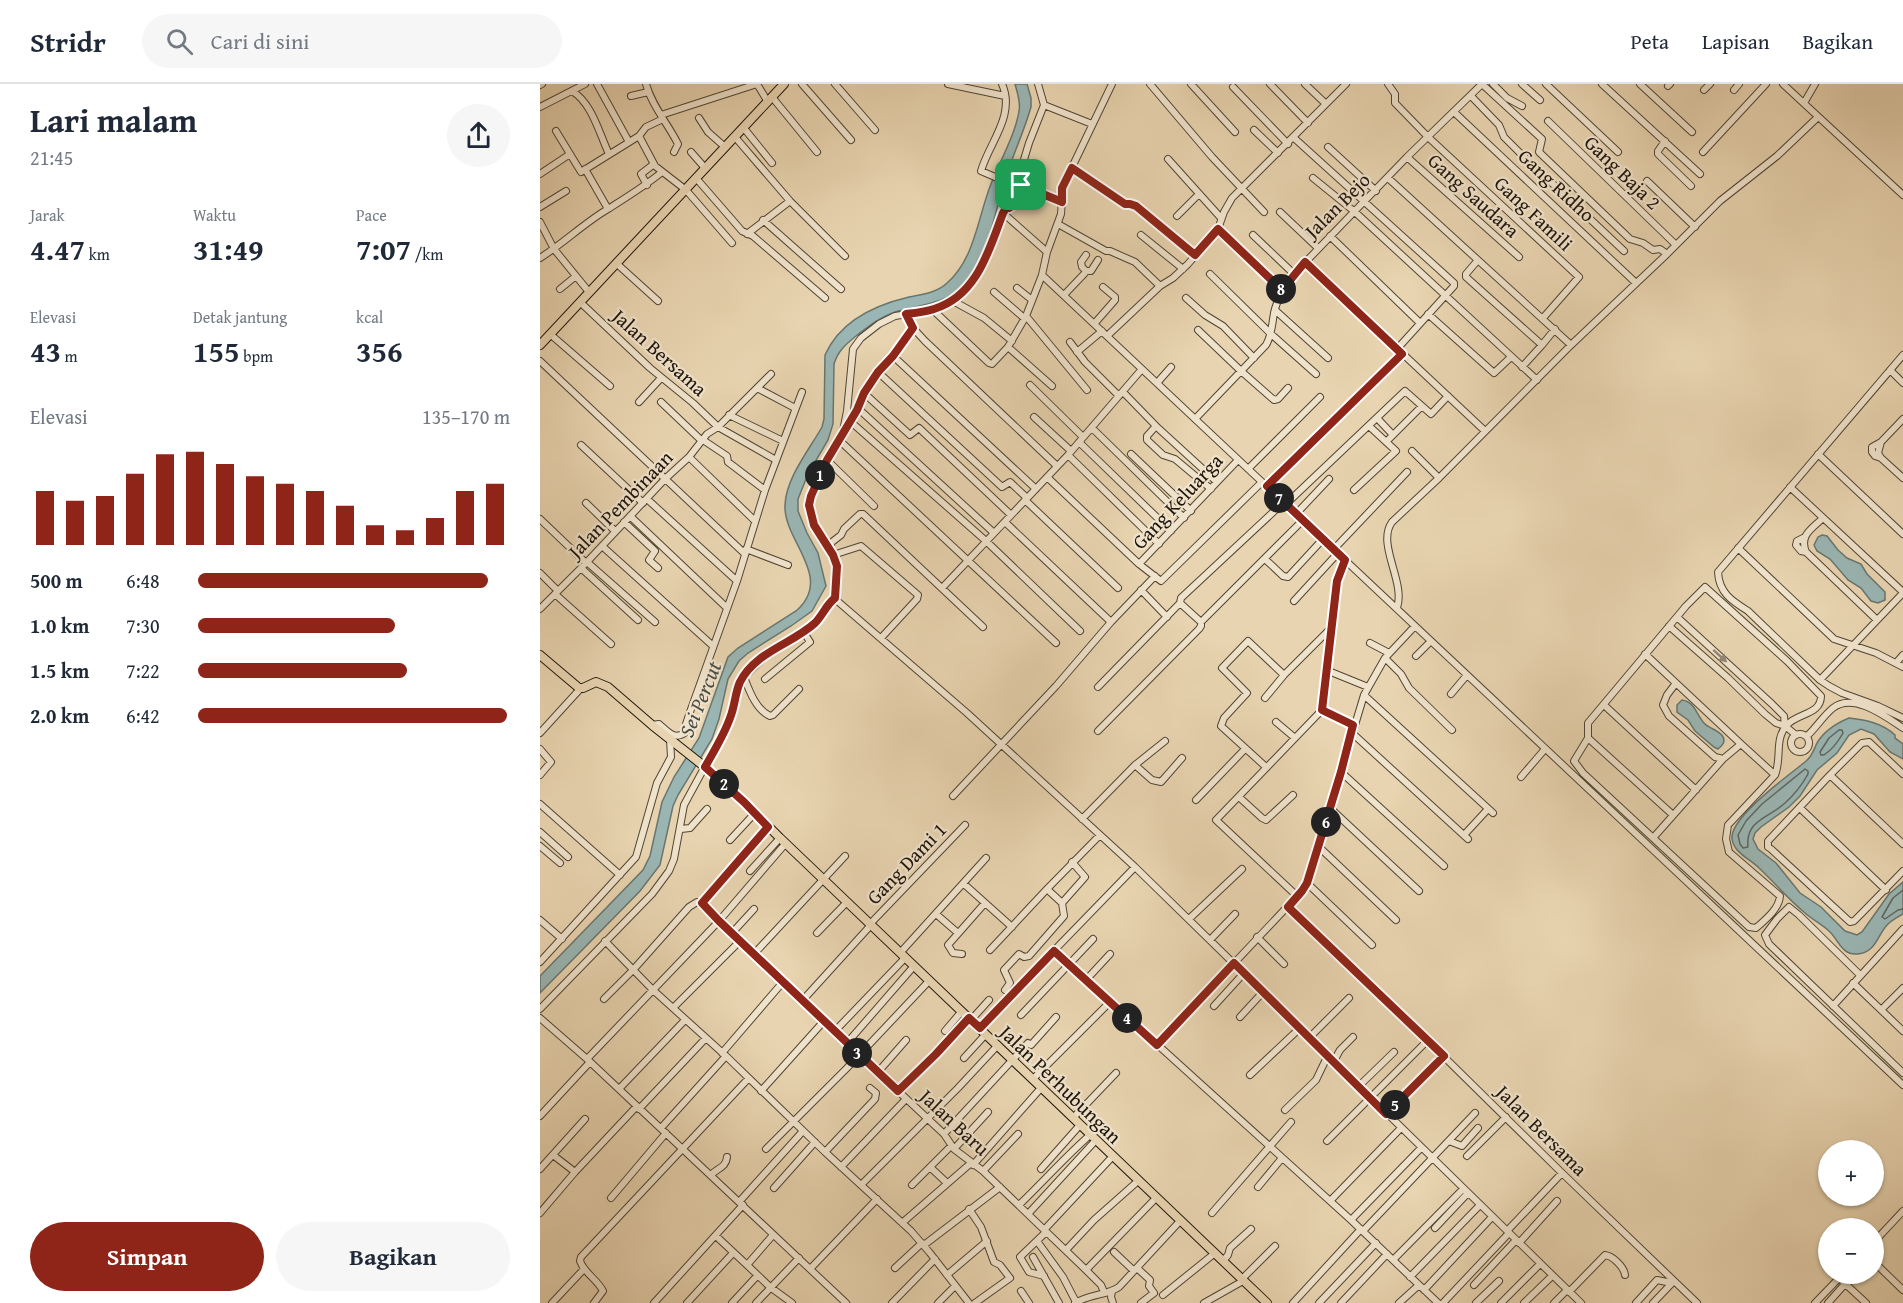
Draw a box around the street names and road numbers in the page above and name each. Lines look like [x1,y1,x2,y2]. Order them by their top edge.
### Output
street label: Gang Baja 2 [1578,128,1668,216]
street label: Gang Ridho [1512,142,1602,228]
street label: Gang Saudara [1422,146,1527,244]
street label: Jalan Bejo [1295,165,1377,247]
street label: Gang Famili [1488,169,1580,257]
street label: Jalan Bersama [604,300,714,403]
street label: Jalan Pembinaan [559,443,679,567]
street label: Gang Keluarga [1125,446,1229,555]
street label: Gang Dami 1 [859,815,953,911]
street label: Jalan Perhubungan [991,1016,1129,1150]
street label: Jalan Bersama [1488,1076,1595,1183]
street label: Jalan Baru [911,1080,997,1162]

